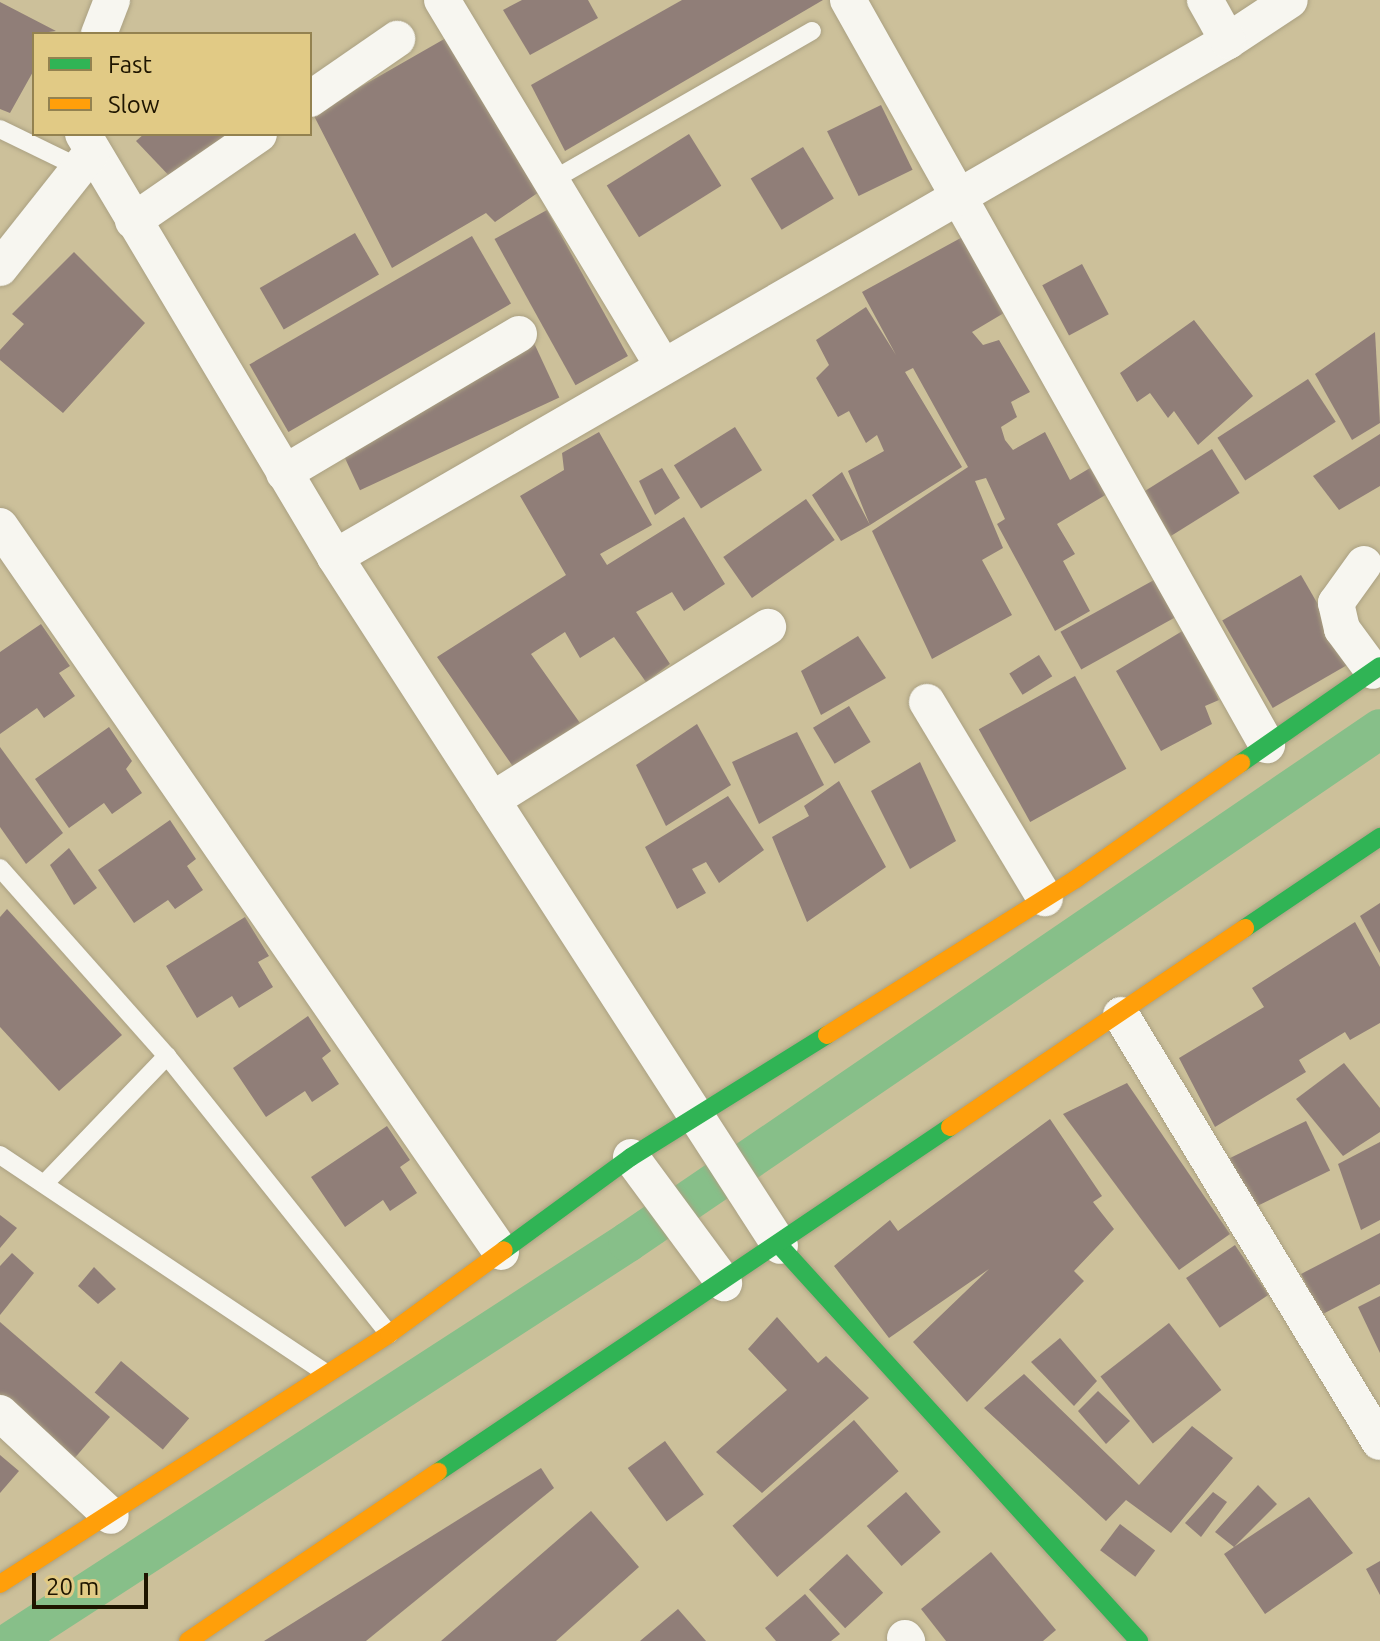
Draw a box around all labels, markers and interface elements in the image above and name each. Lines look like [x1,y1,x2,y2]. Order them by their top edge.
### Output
legend [32,32,312,136]
text: Fast [108,51,152,78]
text: Slow [108,91,160,118]
scale bar [36,1557,152,1607]
text: 20 m [46,1573,99,1600]

